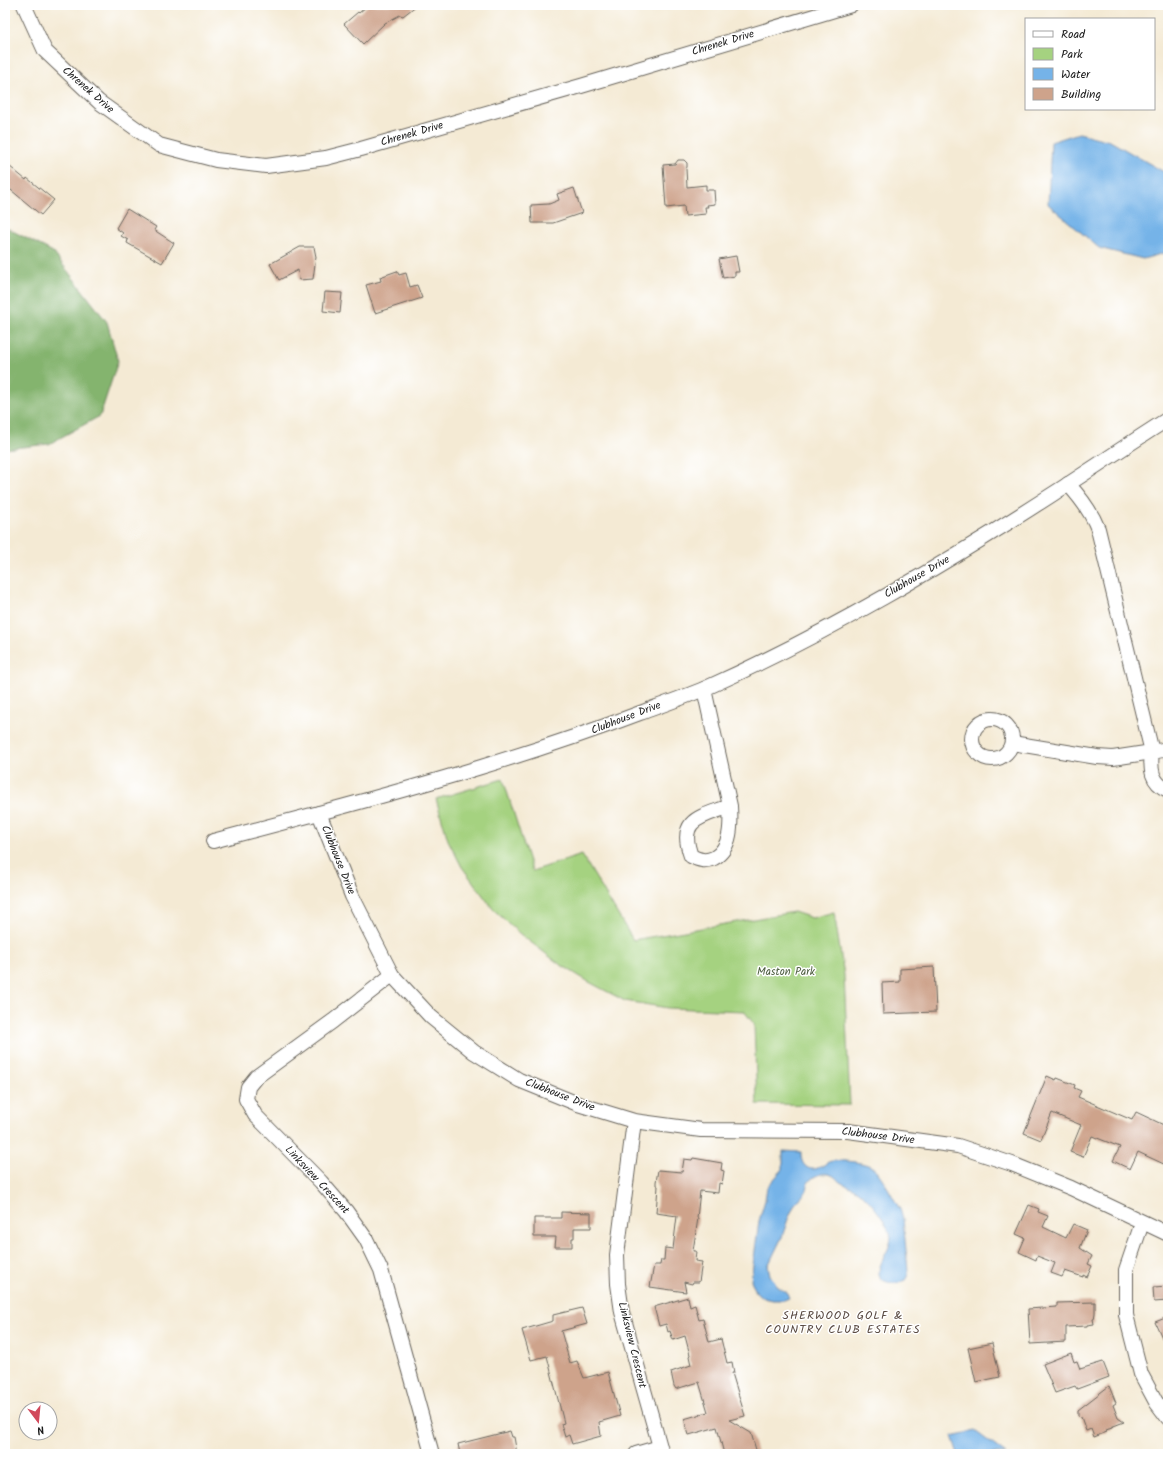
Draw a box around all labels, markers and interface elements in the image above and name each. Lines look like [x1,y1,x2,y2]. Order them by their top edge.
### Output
legend [1025,18,1155,110]
street label: Chrenek Drive [690,25,756,61]
text: Road [1061,25,1086,44]
text: Park [1061,45,1083,64]
street label: Chrenek Drive [58,62,118,118]
text: Water [1061,65,1091,84]
text: Building [1061,85,1101,104]
street label: Chrenek Drive [379,116,445,152]
street label: Clubhouse Drive [881,551,953,603]
street label: Clubhouse Drive [588,696,664,740]
street label: Clubhouse Drive [316,823,360,897]
park label: Maston Park [757,963,816,981]
street label: Clubhouse Drive [522,1073,598,1117]
street label: Clubhouse Drive [840,1123,916,1149]
street label: Linksview Crescent [280,1142,354,1219]
street label: Linksview Crescent [613,1300,652,1391]
district label: SHERWOOD GOLF & COUNTRY CLUB ESTATES [765,1306,921,1339]
north arrow [18,1401,58,1441]
text: N [35,1420,46,1439]

